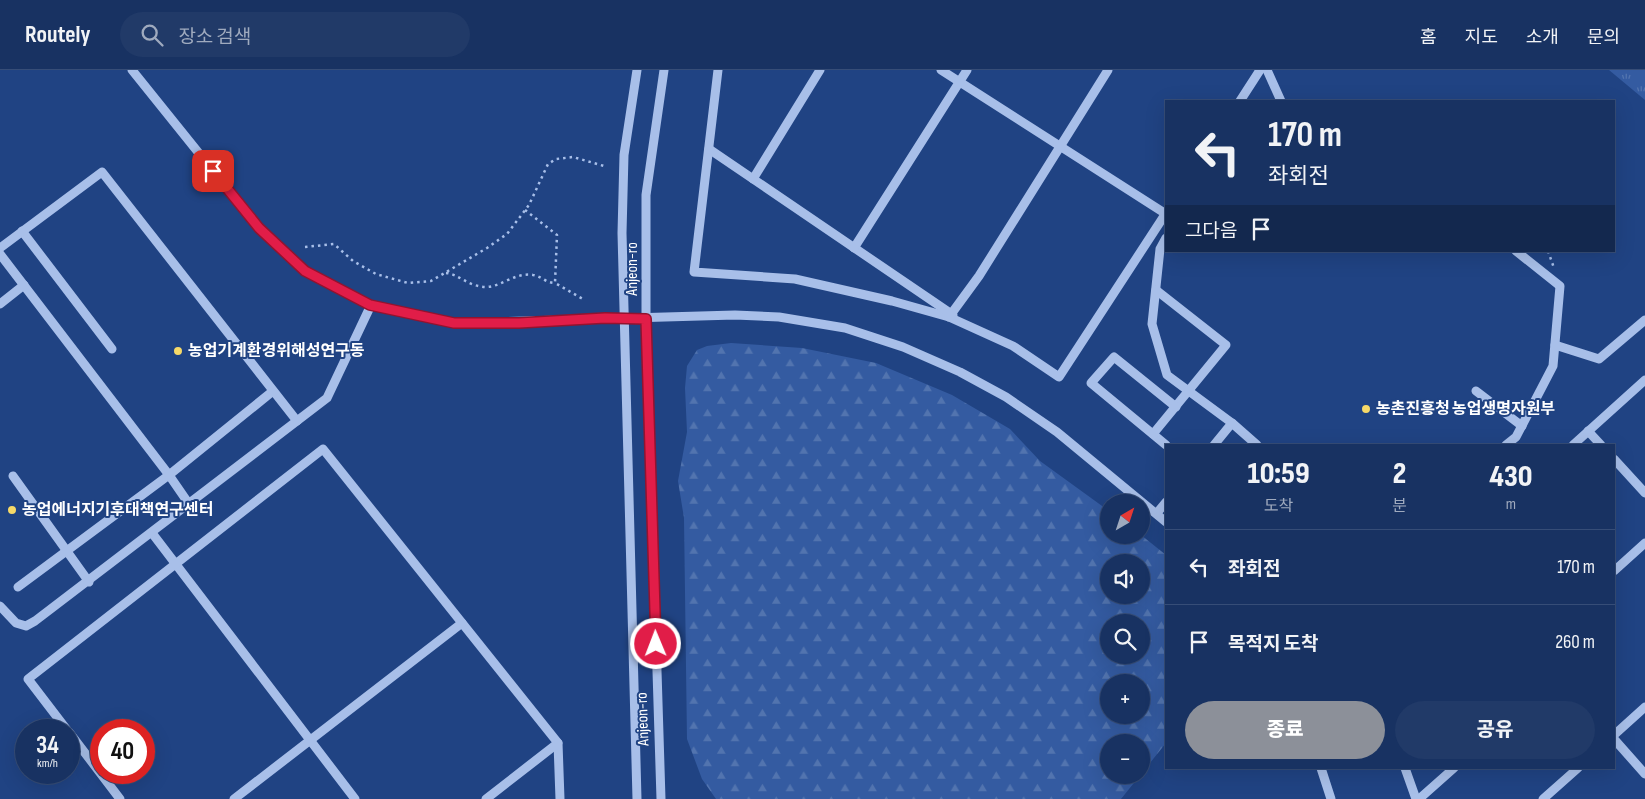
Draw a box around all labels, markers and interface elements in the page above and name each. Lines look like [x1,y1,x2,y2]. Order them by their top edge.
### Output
search box [120,12,470,57]
text: Routely [25,20,90,49]
icon: search [138,21,166,49]
text: 장소 검색 [178,26,251,49]
text: 홈 [1420,27,1437,48]
text: 지도 [1465,27,1498,48]
text: 소개 [1526,27,1559,48]
text: 문의 [1587,27,1620,48]
text: 170 m [1268,114,1342,157]
icon: left [1185,120,1250,185]
pin [192,150,234,192]
icon: arrive [199,157,227,185]
text: 좌회전 [1268,163,1329,190]
icon: arrive [1247,215,1275,243]
text: 그다음 [1185,220,1237,243]
street label: Anjeon-ro [623,242,642,297]
place label: 농업기계환경위해성연구동 [188,341,365,361]
marker: 농업기계환경위해성연구동 [172,345,184,357]
place label: 농촌진흥청 농업생명자원부 [1376,400,1555,419]
marker: 농촌진흥청 농업생명자원부 [1360,403,1372,415]
text: 10:59 [1247,456,1310,492]
text: 2 [1393,456,1406,492]
text: 430 [1489,459,1532,495]
north arrow [1100,494,1150,544]
map controls [1100,494,1150,784]
text: m [1506,495,1516,514]
text: 도착 [1264,497,1293,516]
text: 분 [1392,497,1407,516]
place label: 농업에너지기후대책연구센터 [22,501,213,520]
marker: 농업에너지기후대책연구센터 [6,504,18,516]
icon: left [1185,553,1213,581]
button: sound [1100,554,1150,604]
text: 170 m [1557,556,1595,579]
text: 좌회전 [1228,558,1280,581]
button: search [1100,614,1150,664]
position arrow [629,617,681,669]
icon: arrive [1185,628,1213,656]
text: 260 m [1555,631,1595,654]
text: 목적지 도착 [1228,633,1318,656]
button: + [1100,674,1150,724]
street label: Anjeon-ro [633,692,653,747]
button: 종료 [1185,701,1385,759]
button: 공유 [1395,701,1595,759]
speed limit sign: 40 [90,719,155,784]
text: 34 [36,730,59,761]
button: − [1100,734,1150,784]
text: km/h [37,756,58,771]

